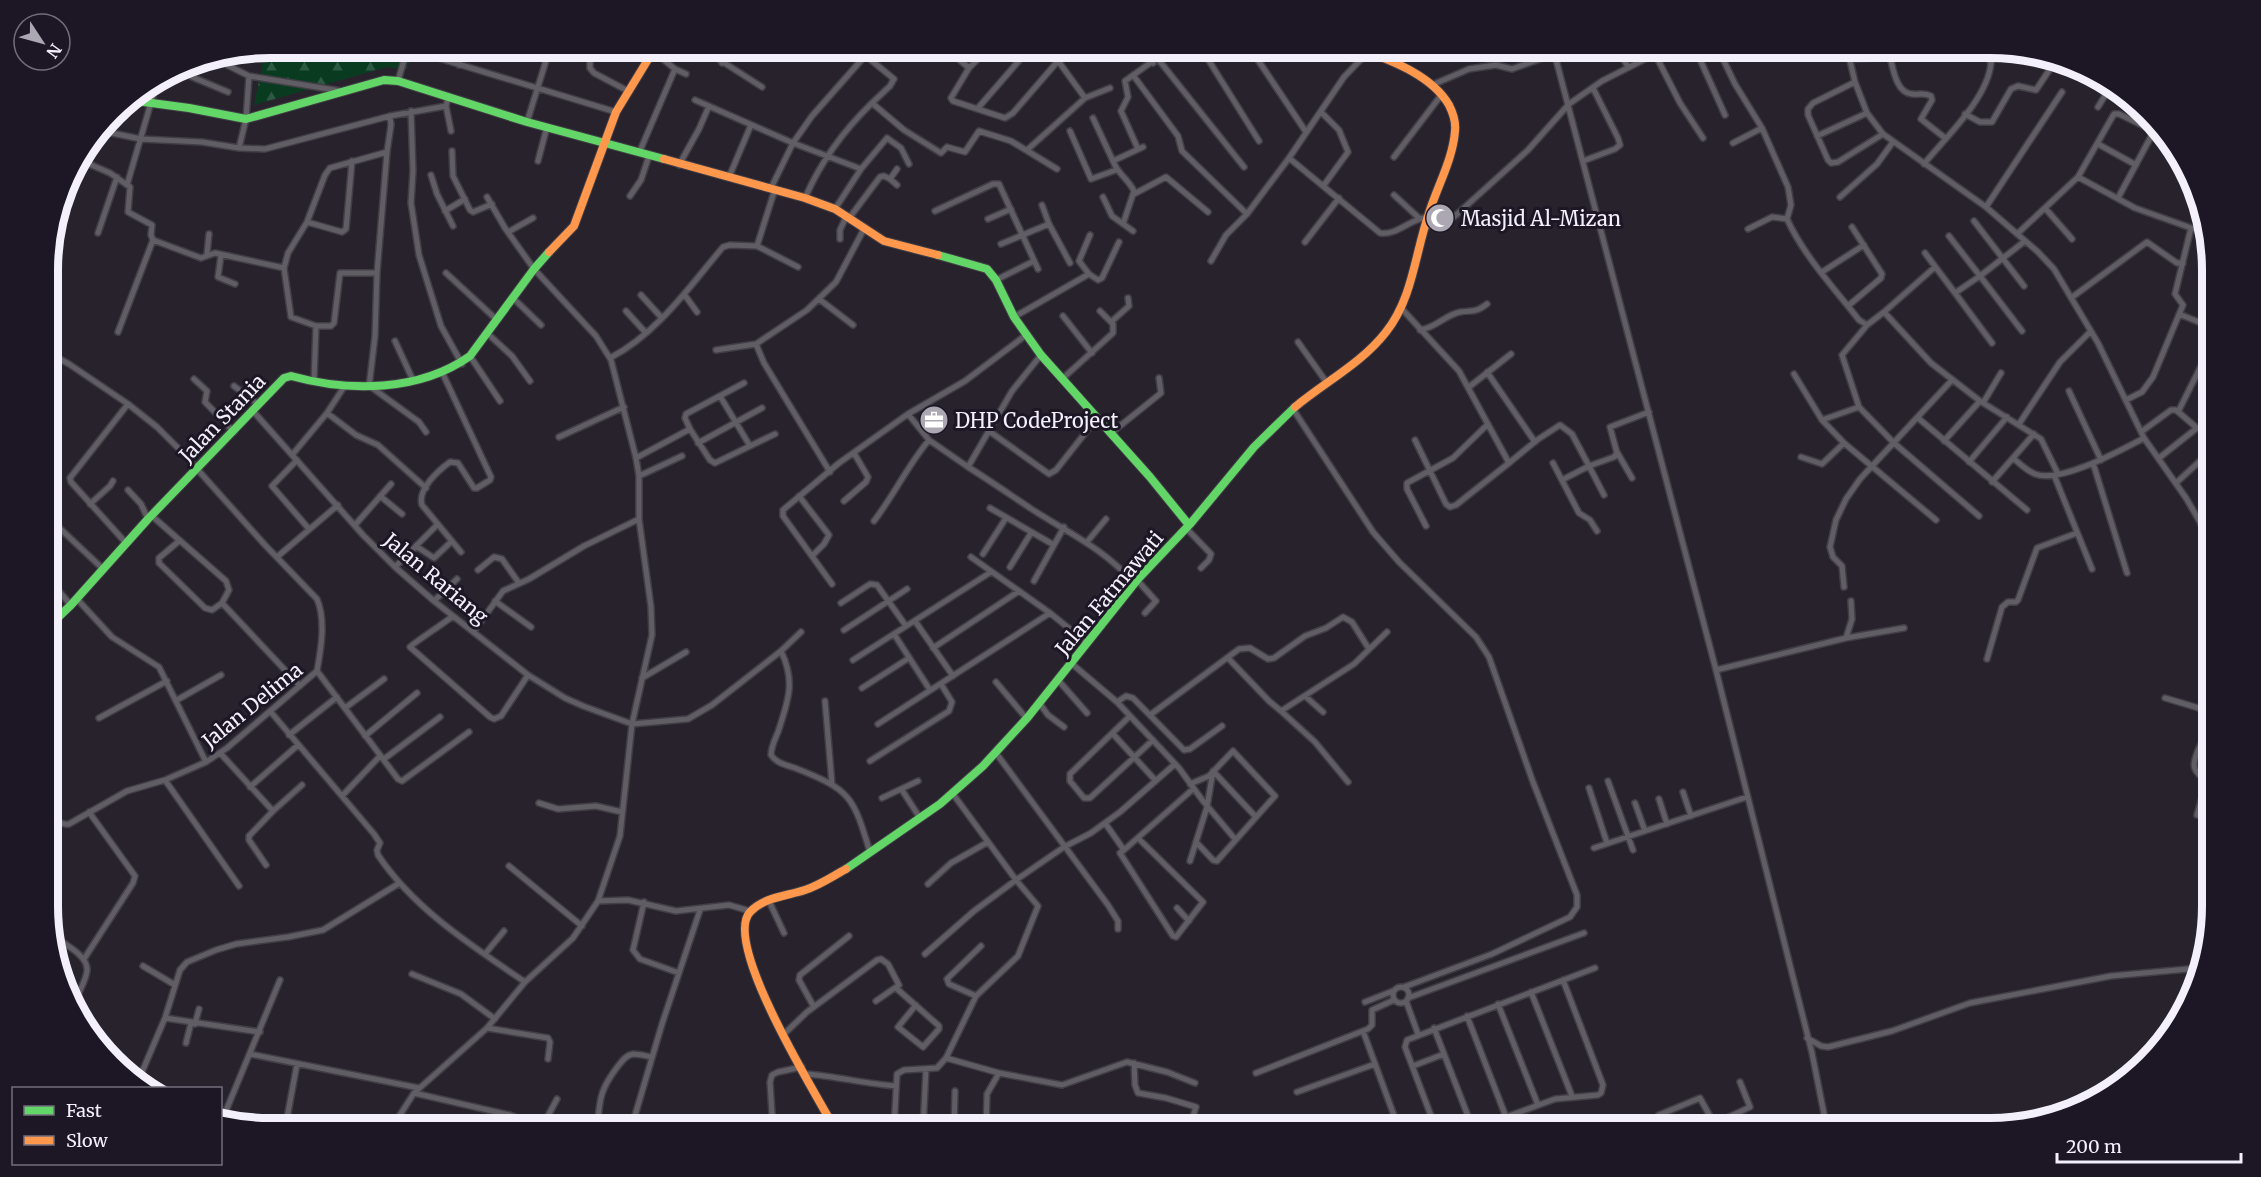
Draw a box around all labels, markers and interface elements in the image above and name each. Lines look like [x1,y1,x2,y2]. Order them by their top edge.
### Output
north arrow [12,12,72,72]
text: N [42,40,66,62]
mosque icon: Masjid Al-Mizan [1424,202,1456,234]
place label: Masjid Al-Mizan [1461,206,1621,231]
street label: Jalan Stania [173,368,271,468]
office icon: DHP CodeProject [918,404,950,436]
place label: DHP CodeProject [955,408,1118,433]
street label: Jalan Rariang [378,526,493,629]
street label: Jalan Fatmawati [1049,526,1168,661]
street label: Jalan Delima [196,657,307,754]
legend [12,1087,222,1165]
text: Fast [66,1099,102,1122]
scale bar [2057,1126,2242,1164]
text: Slow [66,1129,109,1152]
text: 200 m [2066,1135,2122,1158]

